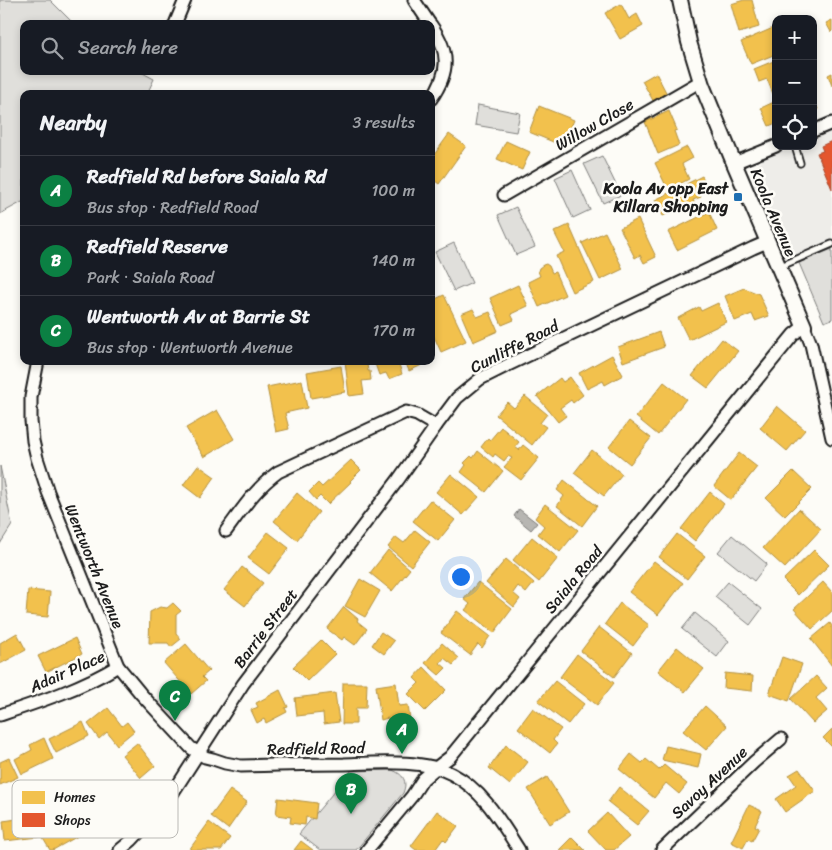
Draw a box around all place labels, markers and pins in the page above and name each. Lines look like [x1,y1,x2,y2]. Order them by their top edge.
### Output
place label: Koola Av opp East Killara Shopping [602,174,730,221]
marker: Koola Av opp East Killara Shopping [732,191,744,203]
pin: C [159,680,191,721]
pin: A [386,713,418,754]
pin: B [335,773,367,814]

